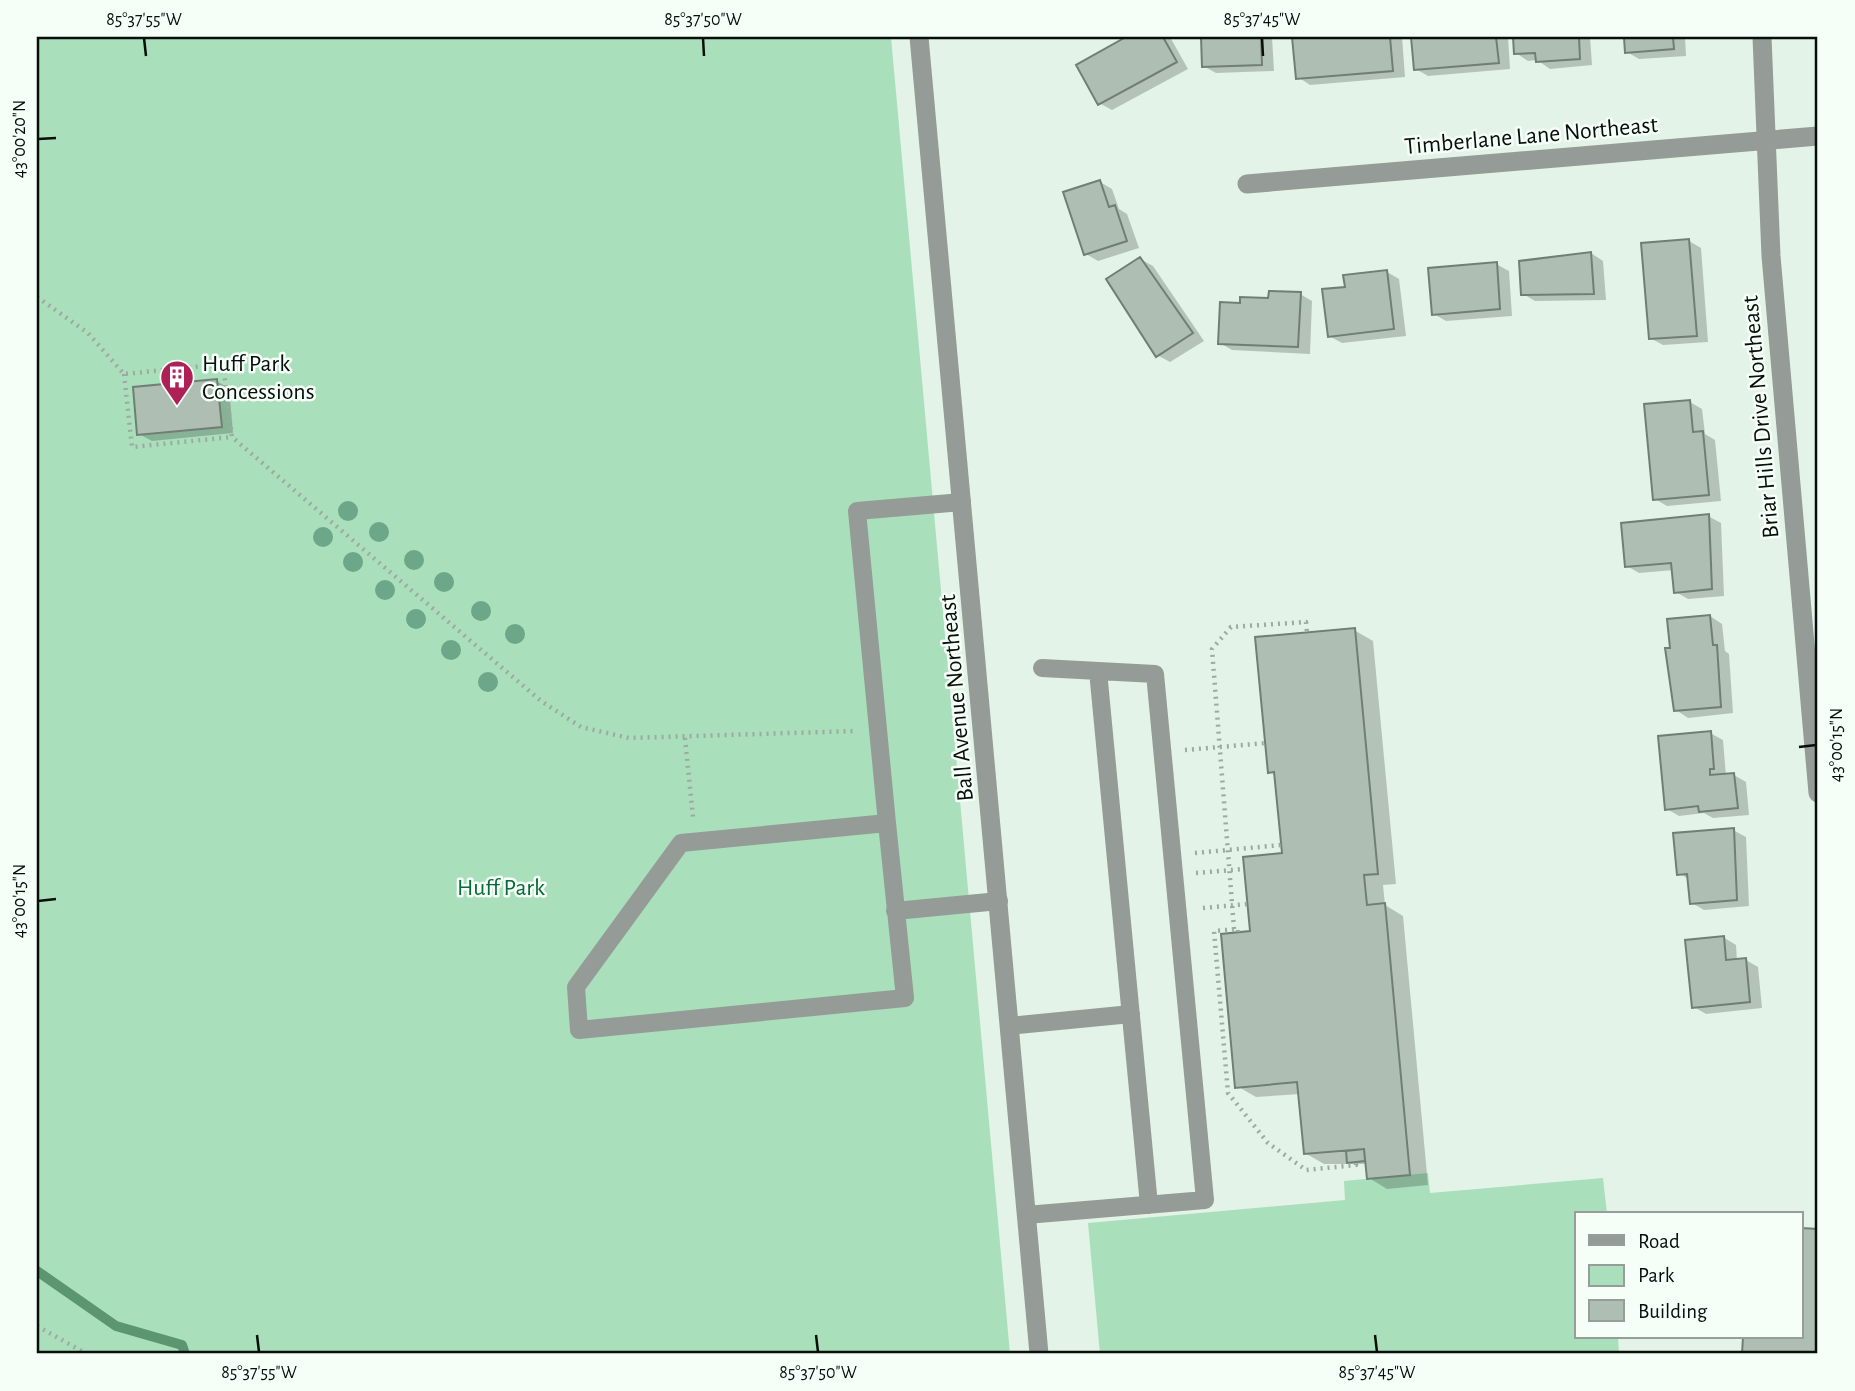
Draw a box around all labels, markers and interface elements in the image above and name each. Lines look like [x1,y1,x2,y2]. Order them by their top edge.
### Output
text: 85°37'55"W [106,11,182,29]
text: 85°37'50"W [664,11,742,29]
text: 85°37'45"W [1224,11,1300,29]
text: 43°00'20"N [11,100,29,178]
street label: Timberlane Lane Northeast [1403,113,1659,159]
street label: Briar Hills Drive Northeast [1738,294,1784,539]
place label: Huff Park Concessions [202,352,315,404]
building icon: Huff Park Concessions [158,358,196,407]
street label: Ball Avenue Northeast [936,593,978,802]
text: 43°00'15"N [1828,708,1846,782]
text: 43°00'15"N [11,864,29,938]
park label: Huff Park [457,876,545,900]
legend [1575,1212,1802,1338]
text: Road [1638,1231,1680,1252]
text: Park [1638,1265,1675,1286]
text: Building [1638,1301,1708,1322]
text: 85°37'55"W [221,1364,297,1382]
text: 85°37'50"W [779,1364,857,1382]
text: 85°37'45"W [1339,1364,1415,1382]

